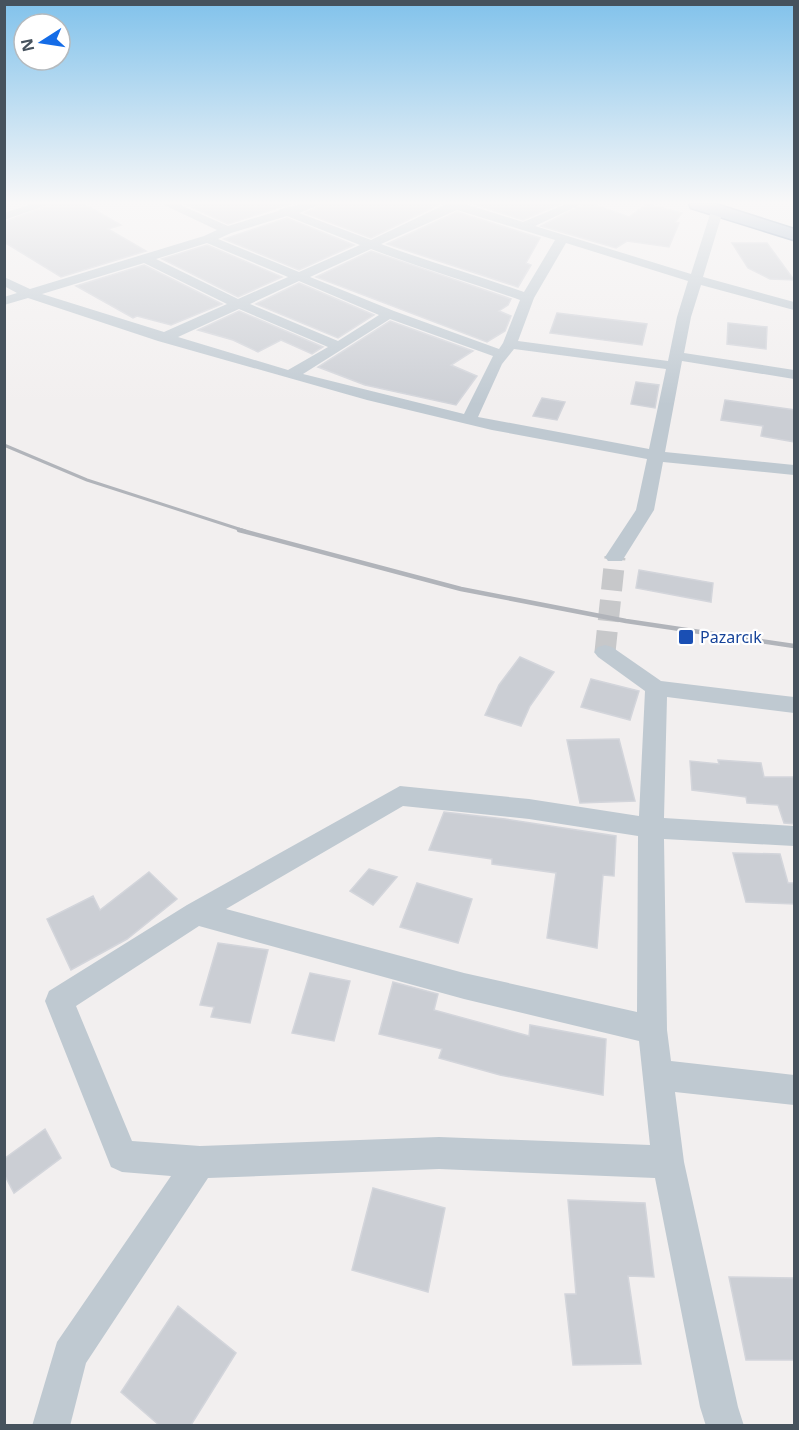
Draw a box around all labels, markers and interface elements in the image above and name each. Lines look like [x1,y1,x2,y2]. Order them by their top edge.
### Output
north arrow [12,12,72,72]
text: N [15,36,39,54]
place label: Pazarcık [700,626,762,648]
marker: Pazarcık [677,628,695,646]

